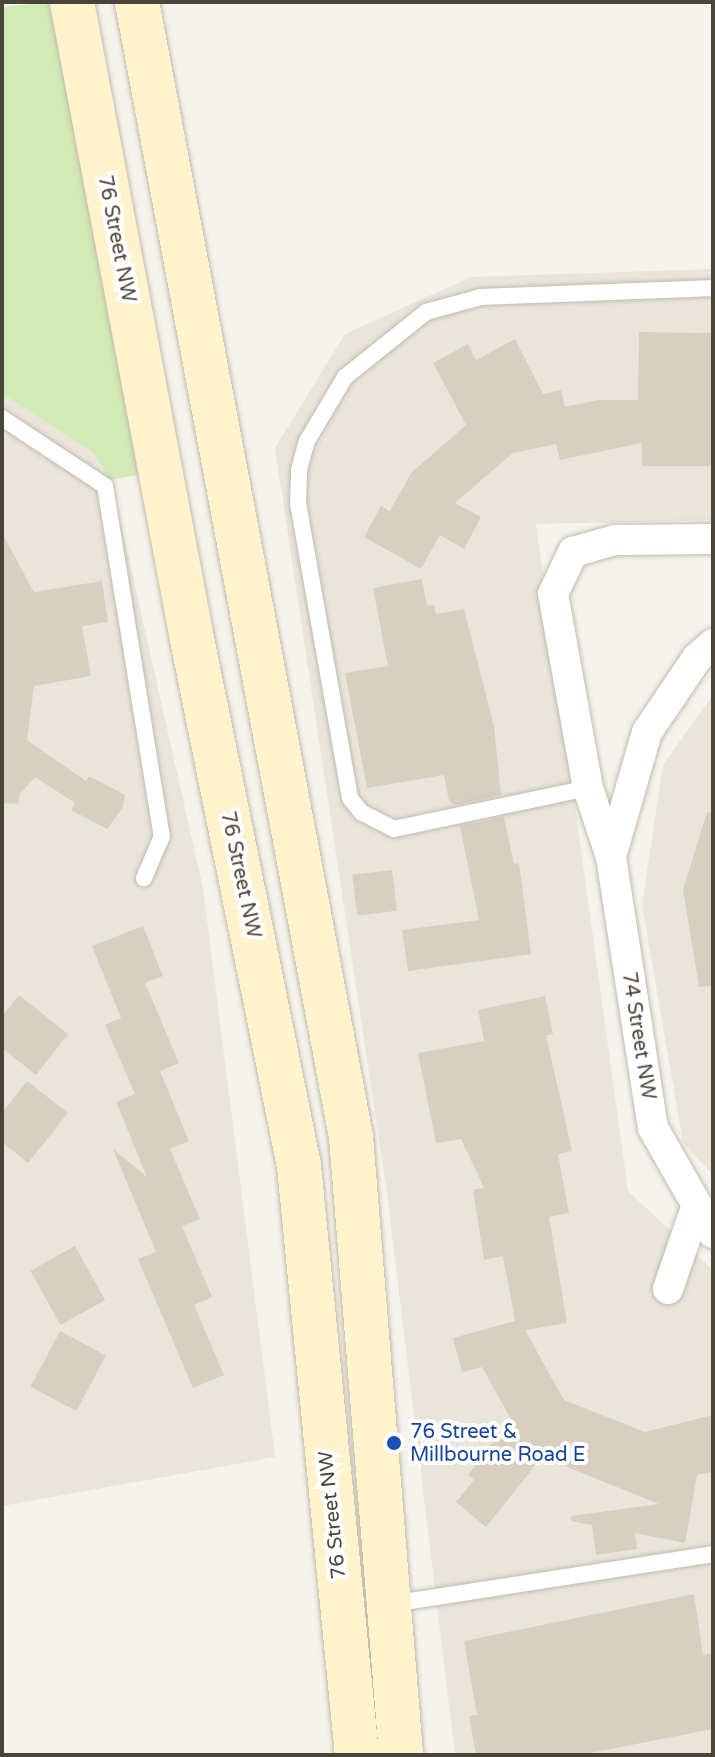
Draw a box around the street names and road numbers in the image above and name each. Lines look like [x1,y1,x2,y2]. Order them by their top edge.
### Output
street label: 76 Street NW [92,173,140,305]
street label: 76 Street NW [215,809,265,941]
street label: 74 Street NW [616,970,660,1102]
street label: 76 Street NW [314,1450,352,1580]

